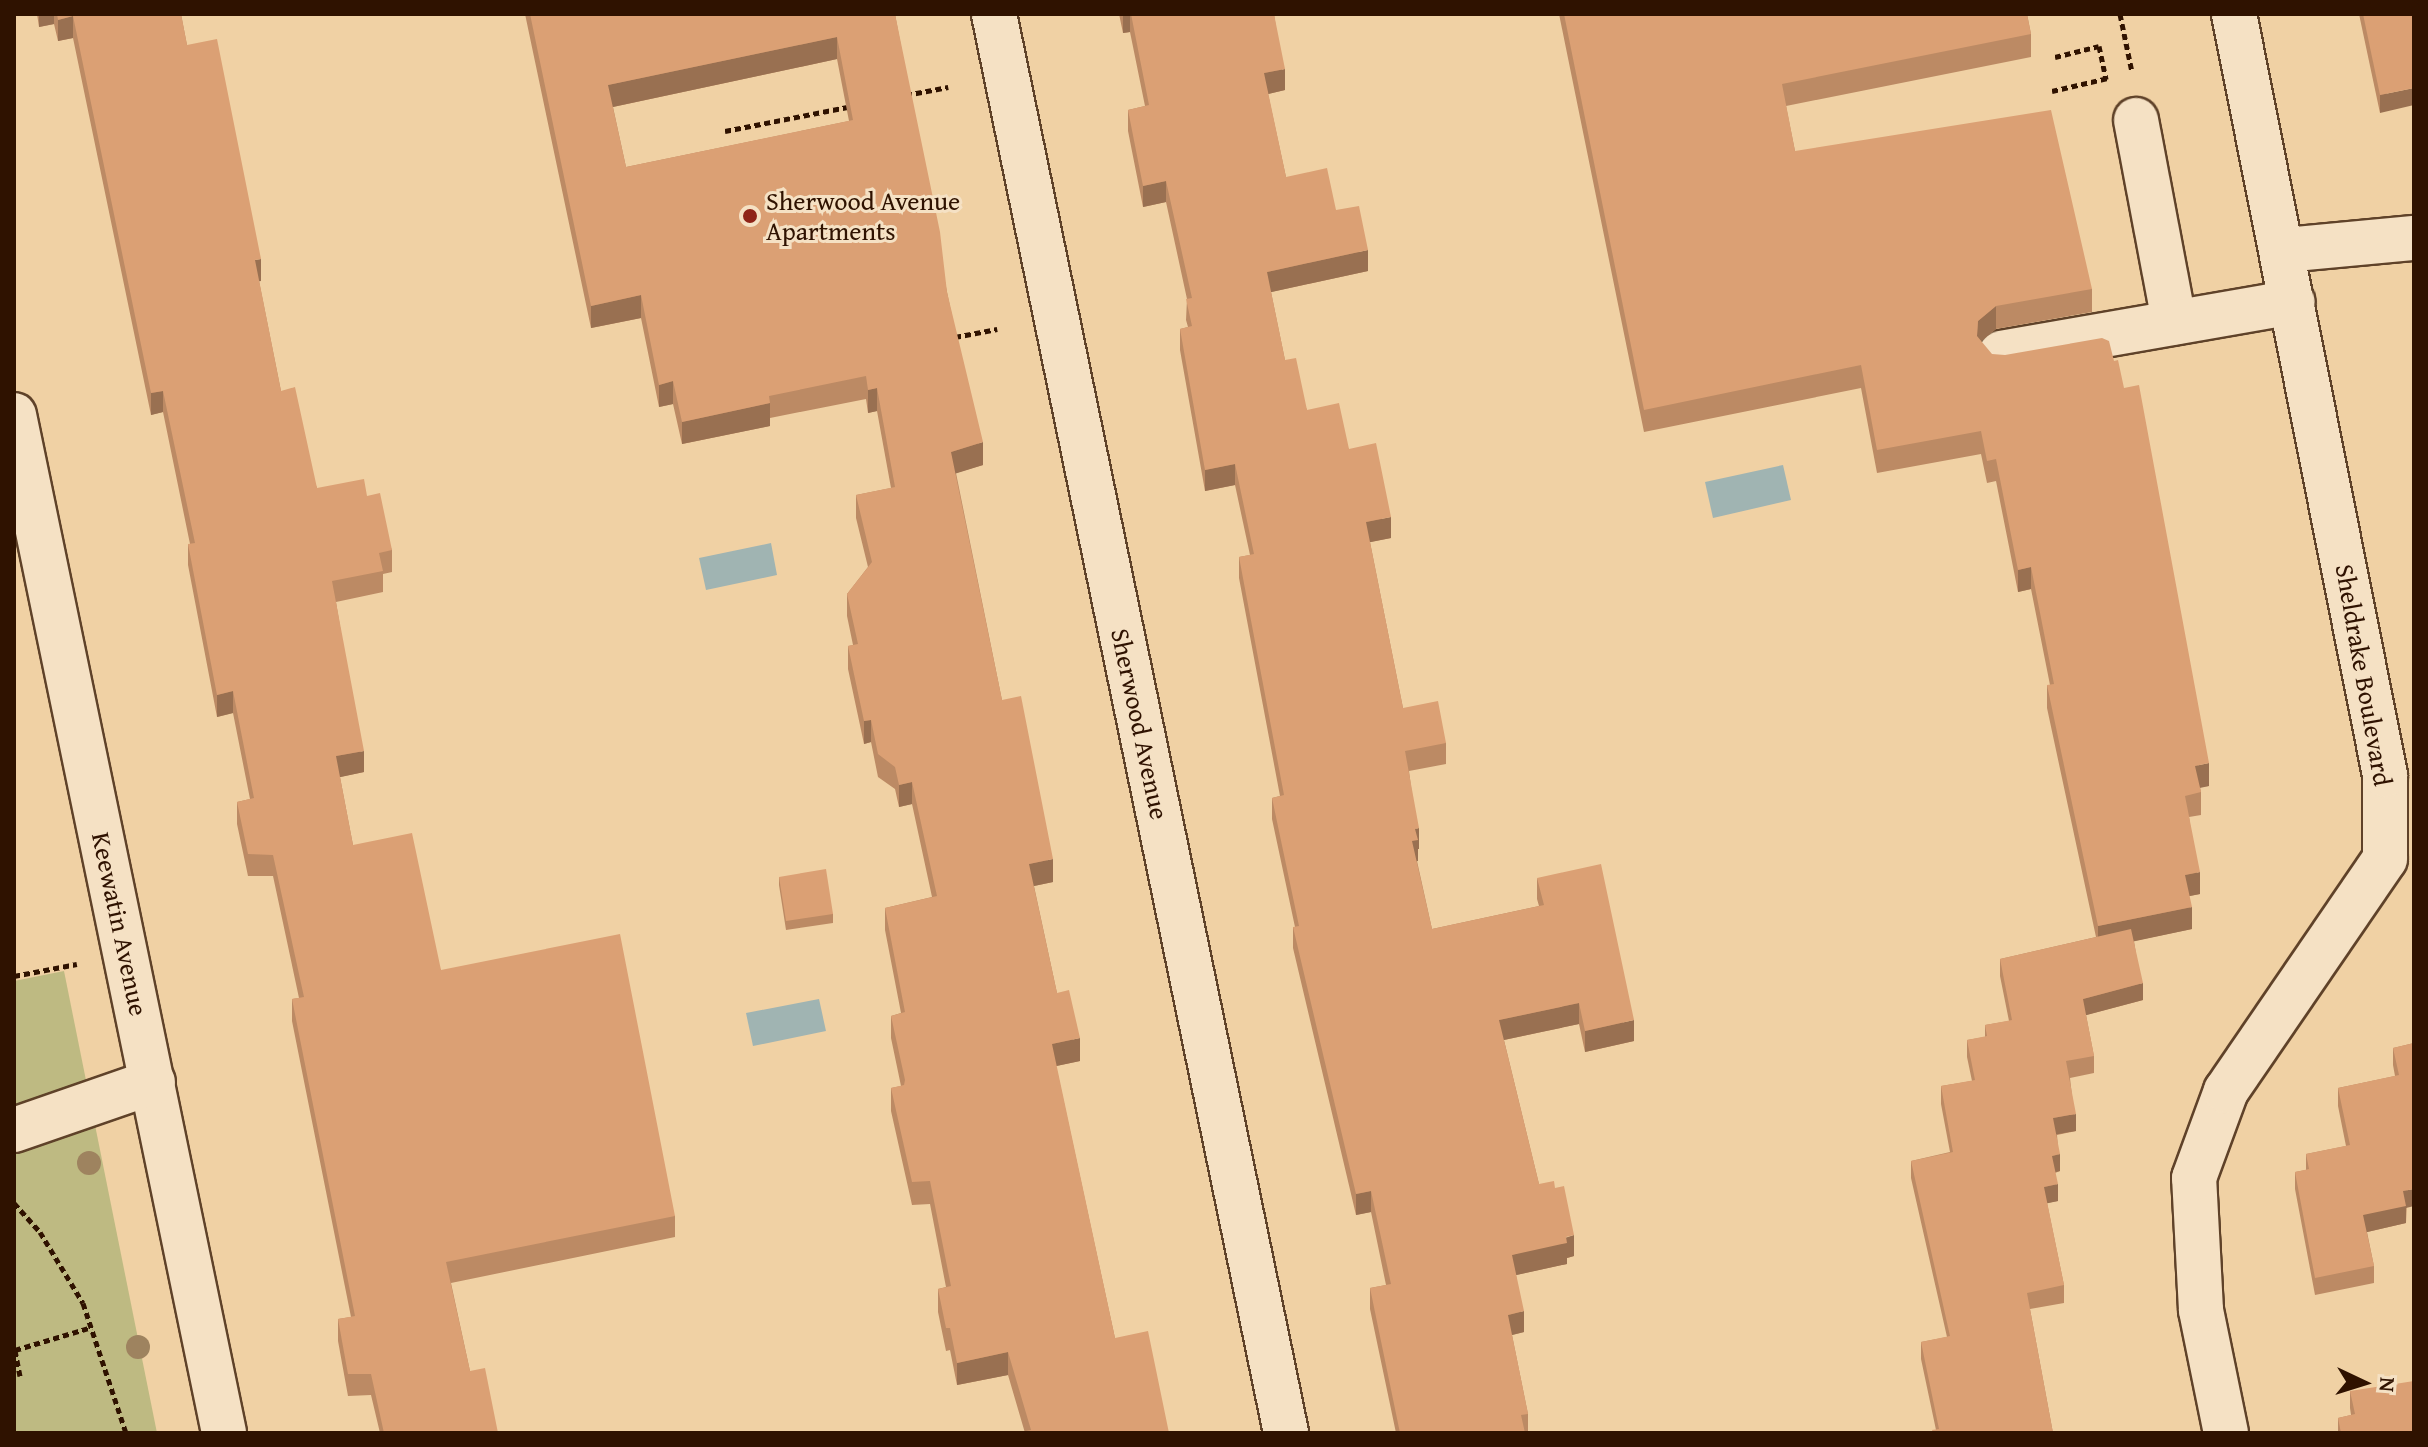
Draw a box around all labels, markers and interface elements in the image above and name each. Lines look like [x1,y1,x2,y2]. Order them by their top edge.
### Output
place label: Sherwood Avenue Apartments [766,185,960,246]
marker: Sherwood Avenue Apartments [741,207,759,225]
street label: Sheldrake Boulevard [2329,562,2399,788]
street label: Sherwood Avenue [1105,626,1175,822]
street label: Keewatin Avenue [85,829,155,1019]
north arrow [2324,1343,2404,1423]
text: N [2371,1376,2404,1393]

